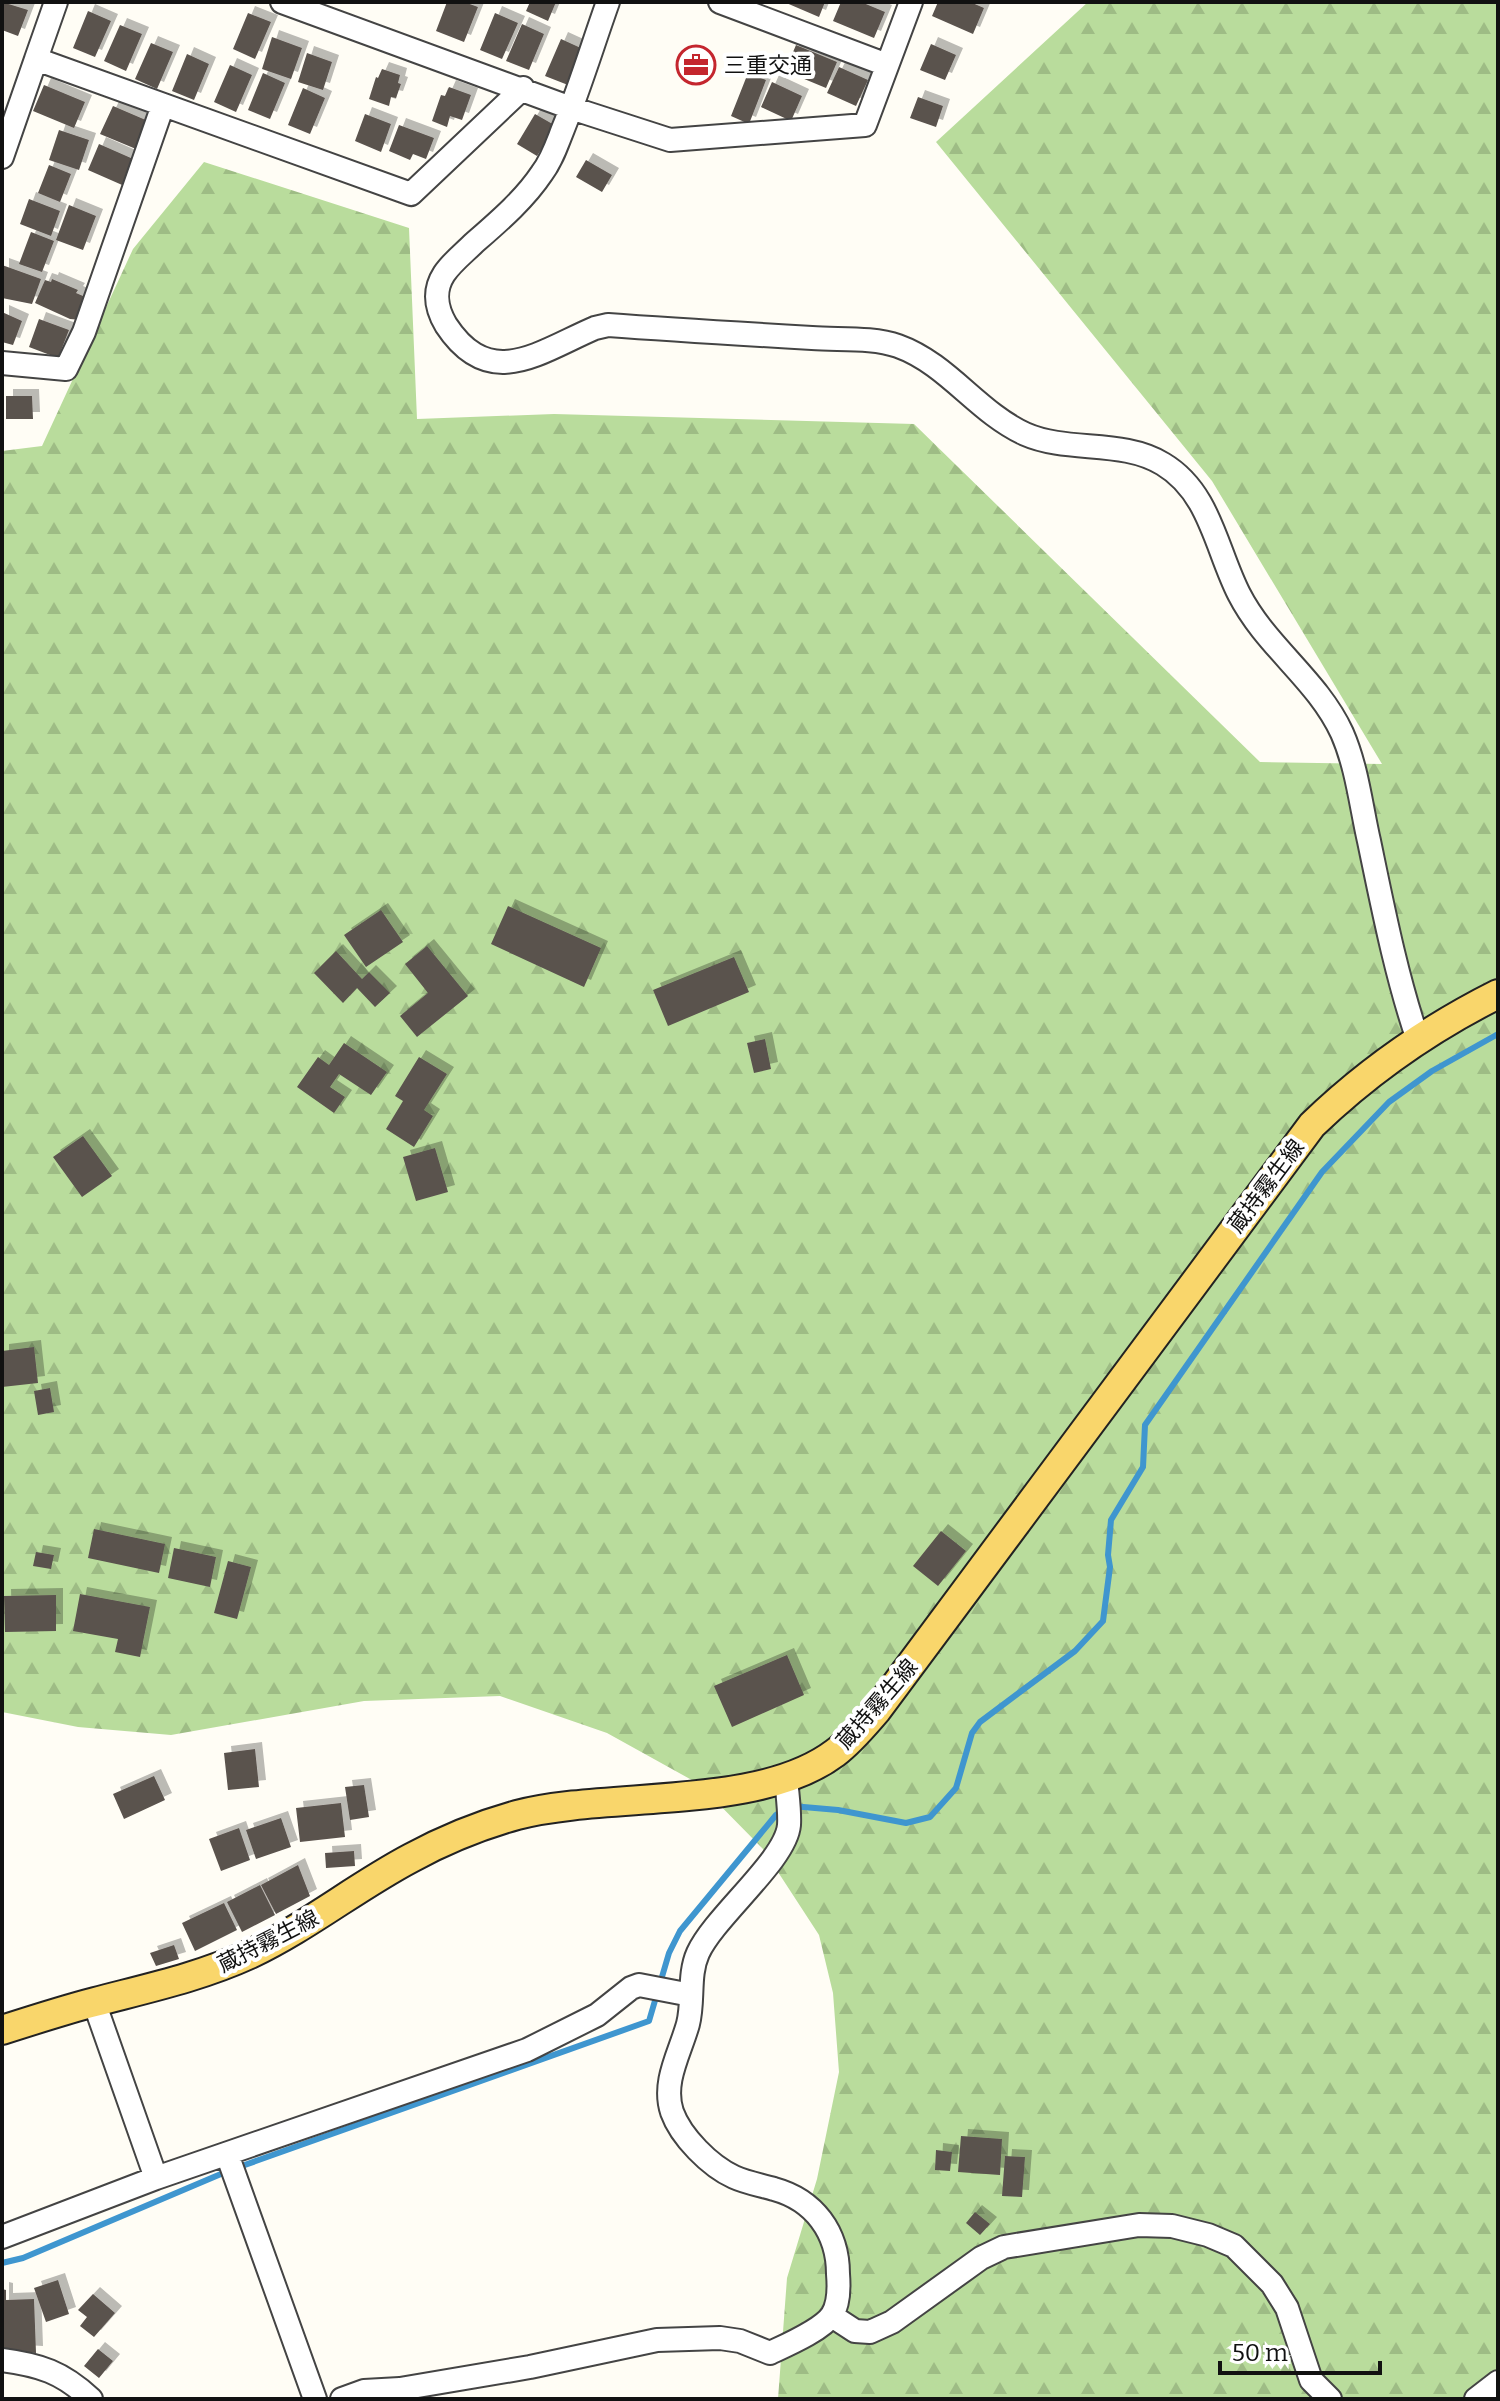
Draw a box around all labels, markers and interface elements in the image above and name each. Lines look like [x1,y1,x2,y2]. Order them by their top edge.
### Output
office icon: 三重交通 [675,44,717,86]
place label: 三重交通 [724,52,812,79]
street label: 蔵持霧生線 [1222,1134,1310,1238]
street label: 蔵持霧生線 [831,1654,923,1754]
street label: 蔵持霧生線 [213,1904,323,1978]
scale bar [1220,2325,1380,2375]
text: 50 m [1232,2339,1288,2367]

